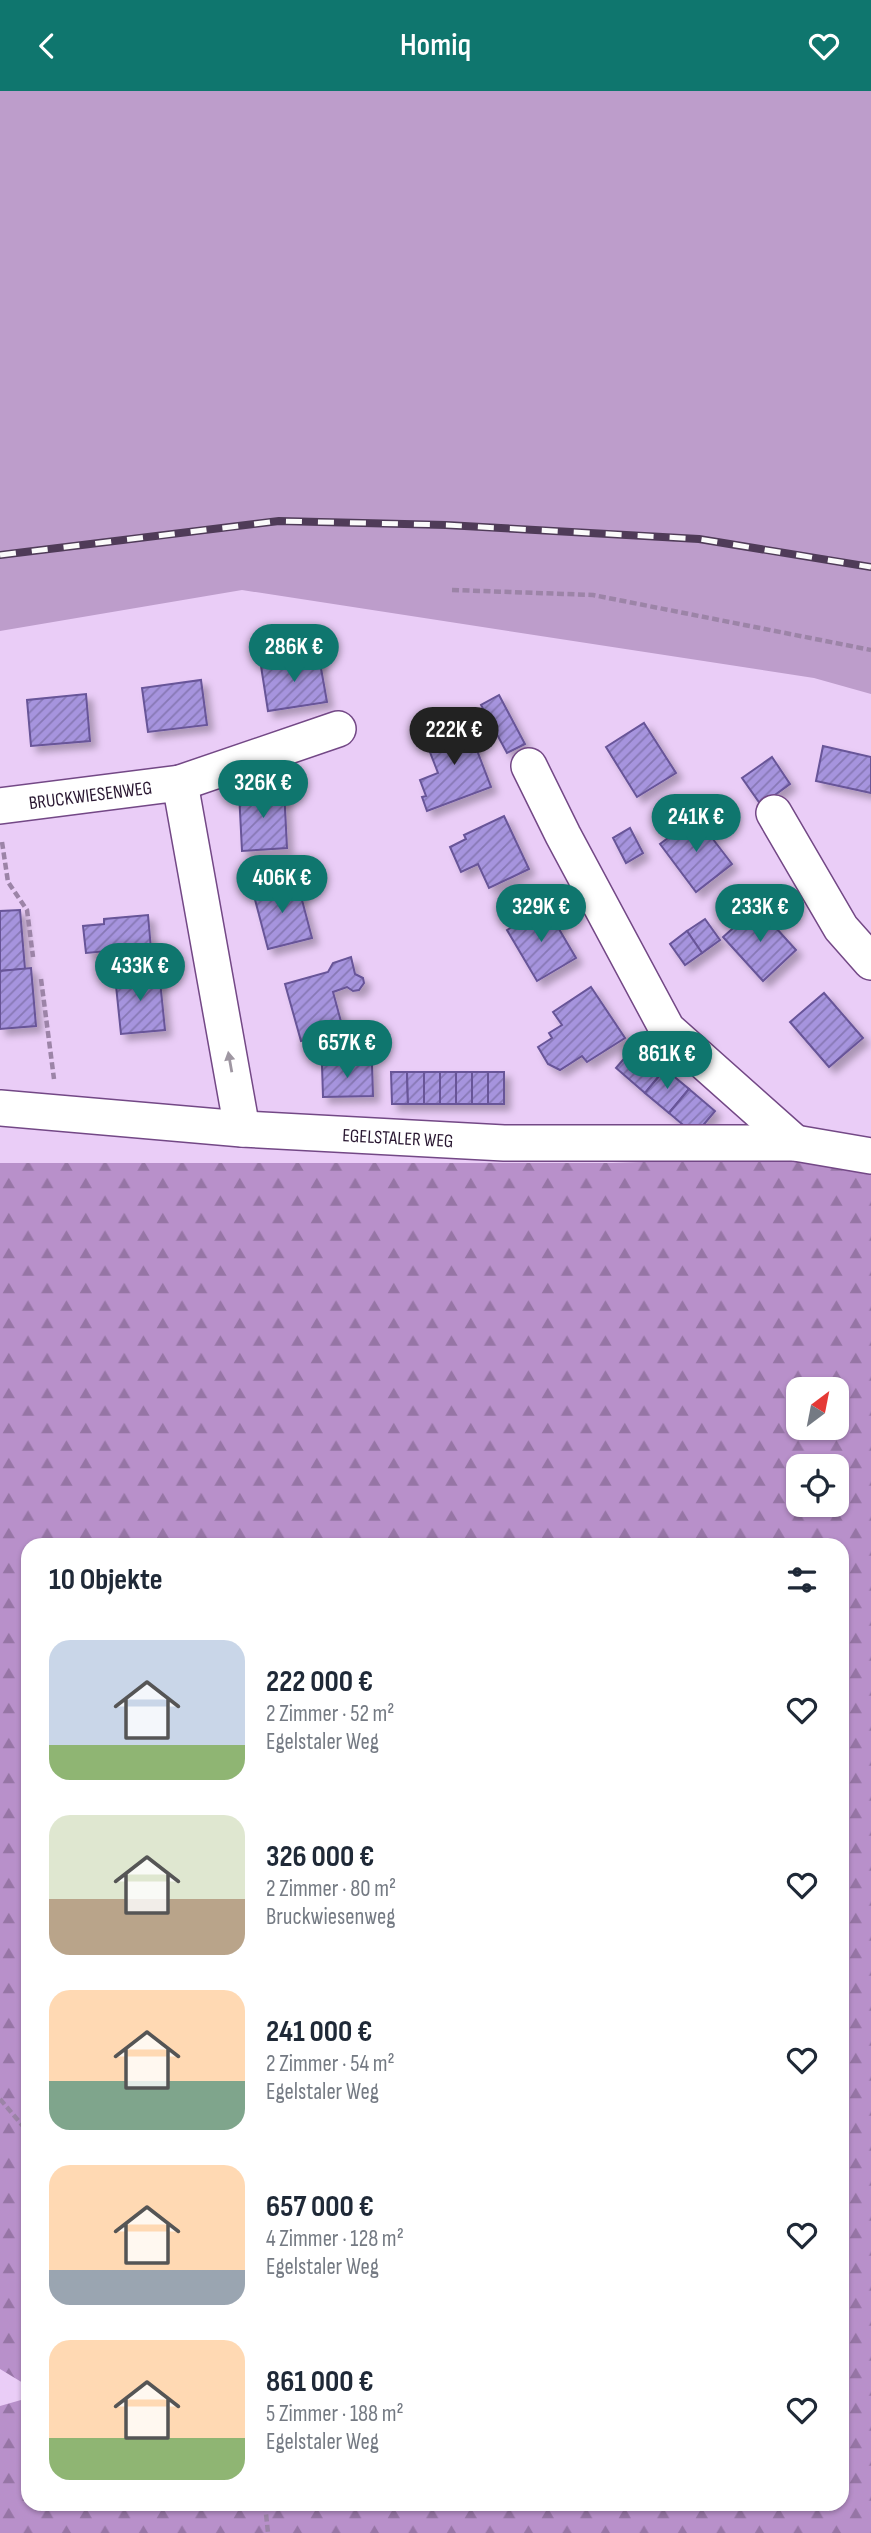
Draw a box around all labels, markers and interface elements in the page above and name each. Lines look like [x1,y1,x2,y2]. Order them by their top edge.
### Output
text: Homiq [400,26,471,65]
icon: back [28,27,66,65]
icon: heart [805,27,843,65]
pin: 286K € [237,625,351,684]
text: 286K € [265,633,323,661]
pin: 222K € [397,707,511,767]
text: 222K € [426,716,482,744]
pin: 326K € [206,761,320,820]
text: 326K € [234,769,292,797]
street label: BRUCKWIESENWEG [28,777,153,815]
pin: 241K € [639,795,753,854]
text: 241K € [668,803,724,831]
pin: 406K € [225,855,339,915]
text: 406K € [252,864,312,892]
pin: 329K € [484,885,598,944]
pin: 233K € [703,885,817,944]
text: 329K € [512,893,570,921]
text: 233K € [731,893,789,921]
pin: 433K € [83,943,197,1003]
text: 433K € [111,952,169,980]
pin: 657K € [290,1021,404,1080]
text: 657K € [318,1029,376,1057]
pin: 861K € [610,1031,724,1091]
text: 861K € [638,1040,696,1068]
one-way arrow [224,1051,235,1073]
street label: EGELSTALER WEG [342,1124,454,1153]
north arrow [786,1377,849,1440]
map controls [786,1377,849,1517]
button: locate [786,1454,849,1517]
icon: filters [783,1561,821,1599]
text: 10 Objekte [49,1562,162,1598]
text: 222 000 € [266,1664,373,1700]
icon: home [105,1668,189,1752]
icon: heart [783,1691,821,1729]
text: 2 Zimmer · 52 m² [266,1700,395,1728]
text: Egelstaler Weg [266,1728,379,1756]
text: 326 000 € [266,1839,374,1875]
icon: home [105,1843,189,1927]
icon: heart [783,1866,821,1904]
text: 2 Zimmer · 80 m² [266,1875,396,1903]
text: Bruckwiesenweg [266,1903,396,1931]
text: 241 000 € [266,2014,372,2050]
icon: home [105,2018,189,2102]
icon: heart [783,2041,821,2079]
text: 2 Zimmer · 54 m² [266,2050,395,2078]
text: Egelstaler Weg [266,2078,379,2106]
text: 657 000 € [266,2189,374,2225]
icon: home [105,2193,189,2277]
icon: heart [783,2216,821,2254]
text: 4 Zimmer · 128 m² [266,2225,404,2253]
text: Egelstaler Weg [266,2253,379,2281]
text: 861 000 € [266,2364,374,2400]
icon: home [105,2368,189,2452]
icon: heart [783,2391,821,2429]
text: 5 Zimmer · 188 m² [266,2400,404,2428]
text: Egelstaler Weg [266,2428,379,2456]

